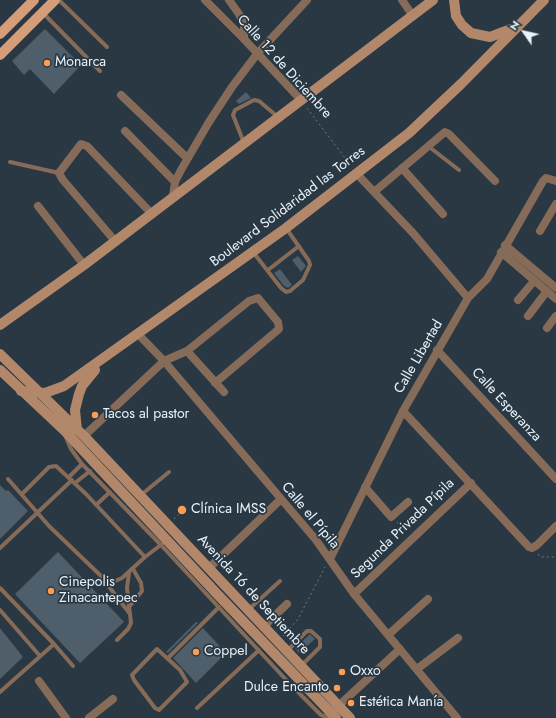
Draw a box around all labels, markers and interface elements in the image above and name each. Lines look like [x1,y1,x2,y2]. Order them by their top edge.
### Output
street label: Calle 12 de Diciembre [233,12,335,122]
north arrow [504,12,544,52]
text: N [505,17,523,33]
place label: Monarca [55,55,106,71]
marker: Monarca [42,58,52,68]
street label: Boulevard Solidaridad las Torres [207,143,369,271]
street label: Calle Libertad [391,317,447,397]
street label: Calle Esperanza [468,365,544,445]
place label: Tacos al pastor [103,407,189,423]
marker: Tacos al pastor [90,410,100,420]
street label: Segunda Privada Pípila [348,475,458,583]
street label: Calle el Pípila [277,479,343,553]
place label: Clínica IMSS [191,502,266,518]
marker: Clínica IMSS [176,504,188,516]
street label: Avenida 16 de Septiembre [193,532,313,658]
place label: Cinepolis Zinacantepec [59,575,138,608]
marker: Cinepolis Zinacantepec [46,586,56,596]
place label: Coppel [204,644,248,660]
marker: Coppel [191,647,201,657]
place label: Oxxo [350,664,381,680]
marker: Oxxo [337,667,347,677]
place label: Dulce Encanto [244,680,329,696]
marker: Dulce Encanto [332,683,342,693]
place label: Estética Manía [359,695,443,711]
marker: Estética Manía [346,698,356,708]

